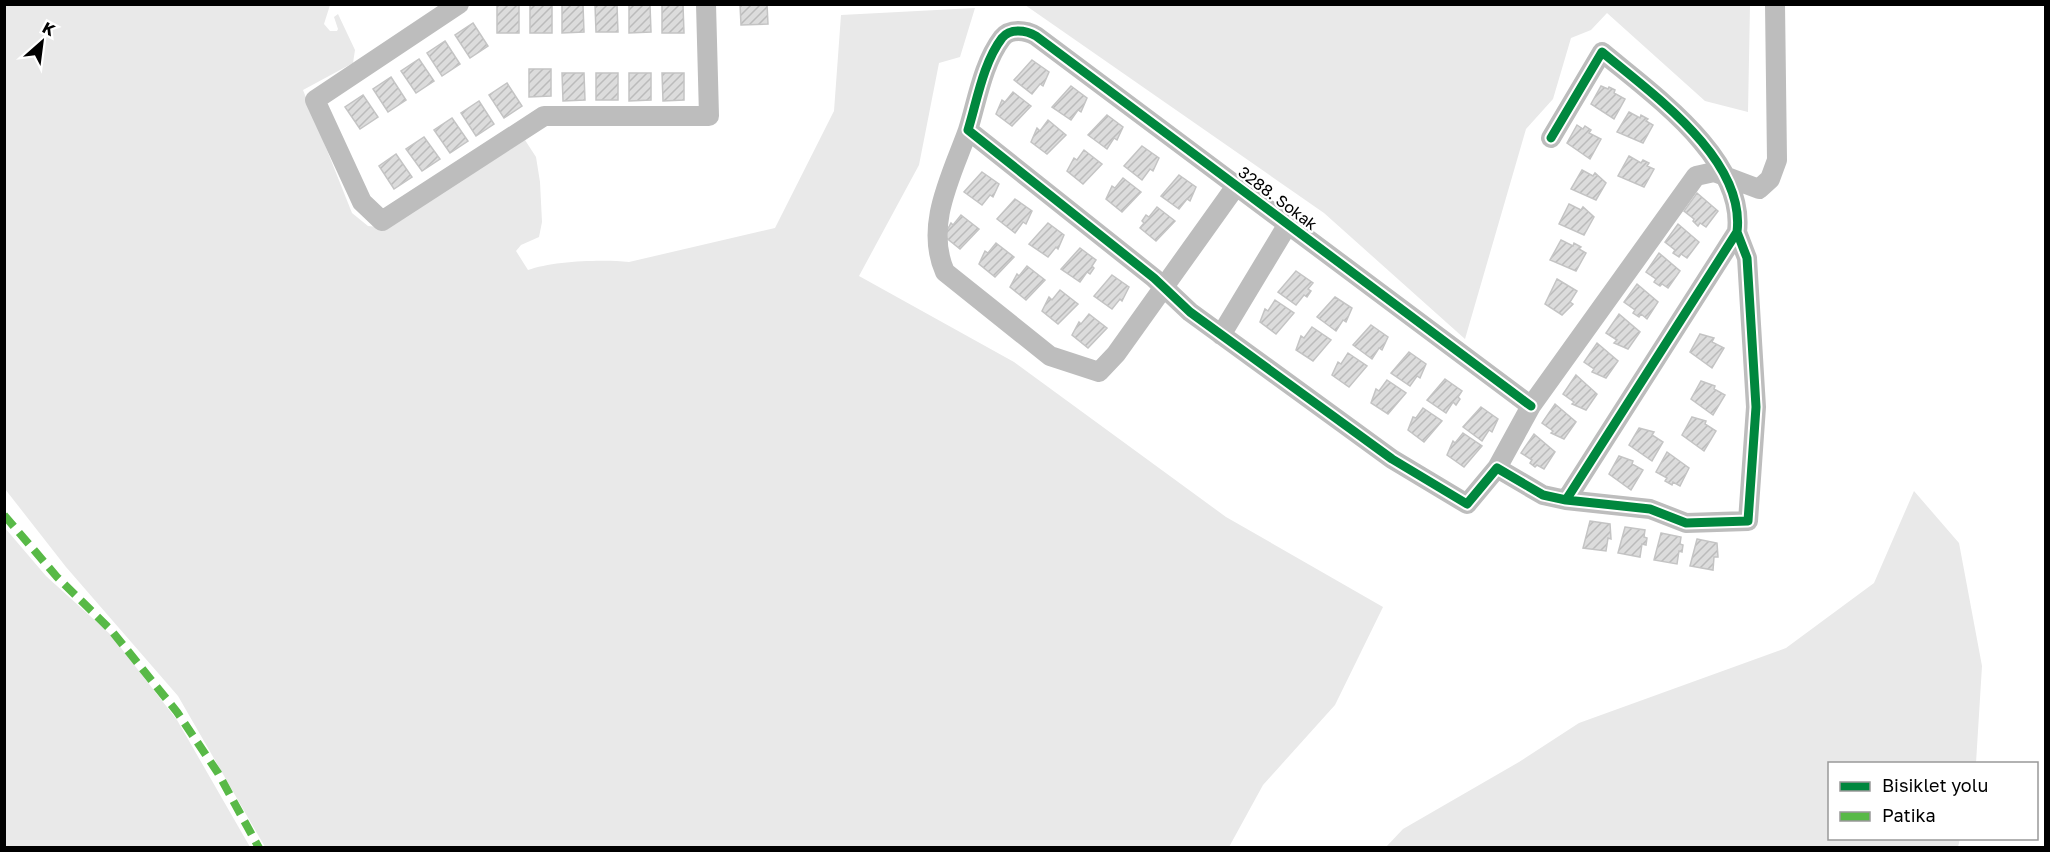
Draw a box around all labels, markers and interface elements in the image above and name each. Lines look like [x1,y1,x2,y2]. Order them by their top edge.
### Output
north arrow [12,12,72,72]
text: K [39,17,59,40]
street label: 3288. Sokak [1235,162,1321,234]
legend [1828,762,2038,840]
text: Bisiklet yolu [1882,774,1988,796]
text: Patika [1882,804,1936,826]

